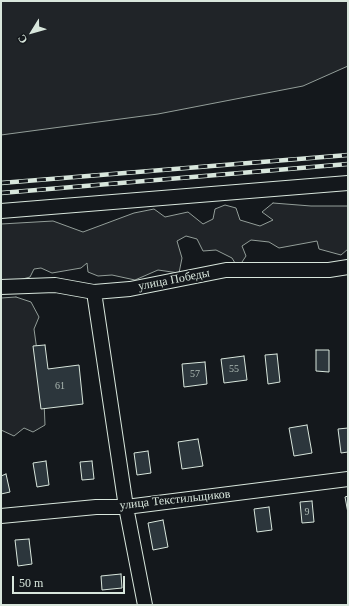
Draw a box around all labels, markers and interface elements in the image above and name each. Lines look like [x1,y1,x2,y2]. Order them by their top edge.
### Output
north arrow [12,12,52,52]
text: С [15,32,30,46]
street label: улица Победы [137,266,211,294]
house number: 55 [229,363,239,375]
house number: 57 [190,368,200,380]
house number: 61 [55,380,65,392]
street label: улица Текстильщиков [119,487,231,513]
house number: 9 [304,506,310,518]
scale bar [14,568,127,594]
text: 50 m [19,576,43,590]

